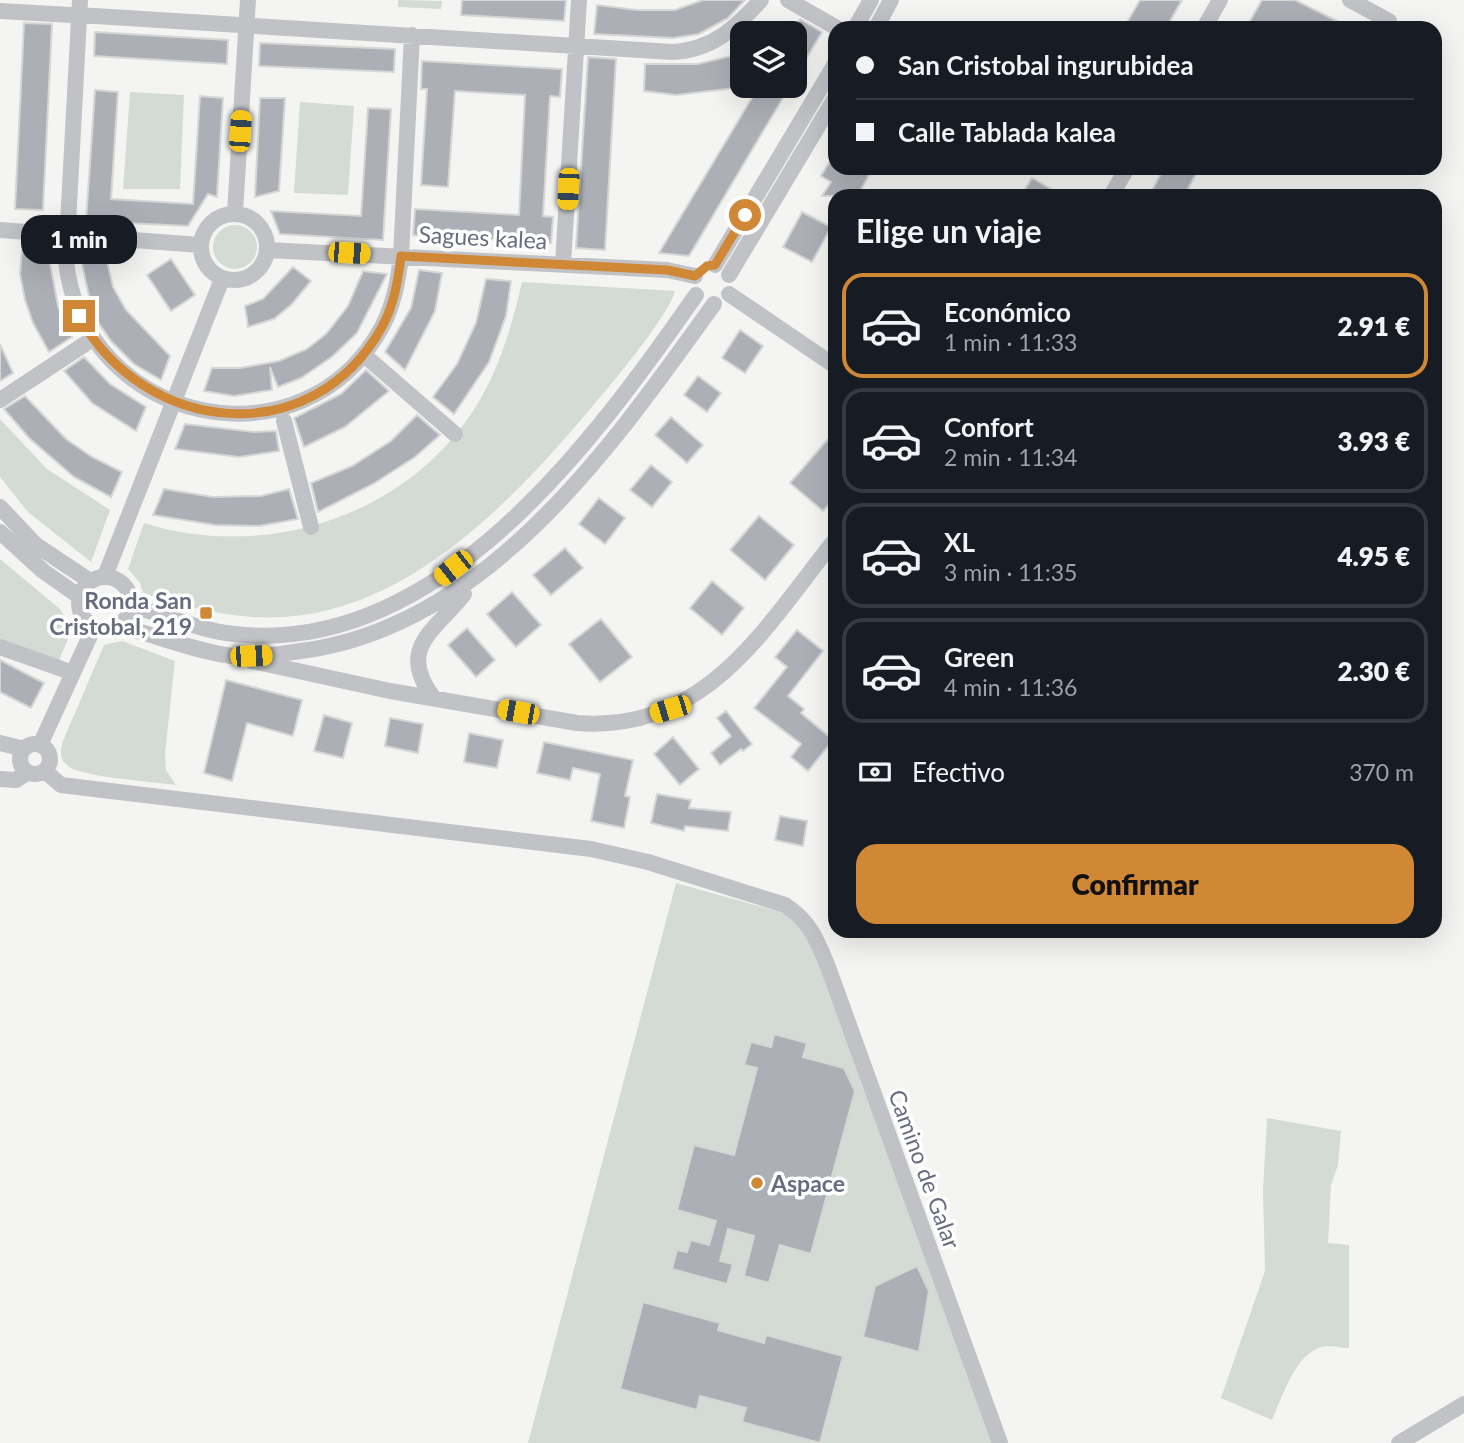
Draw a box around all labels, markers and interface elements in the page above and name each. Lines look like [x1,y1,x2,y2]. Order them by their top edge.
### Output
map controls [730,21,807,98]
button: layers [730,21,807,98]
text: San Cristobal ingurubidea [898,49,1194,81]
car [229,109,252,153]
text: Calle Tablada kalea [898,116,1116,148]
car [557,167,580,211]
route start [729,199,761,231]
text: Elige un viaje [856,211,1041,250]
callout: 1 min [21,215,137,264]
street label: Sagues kalea [418,220,548,254]
text: 1 min [50,225,108,253]
car [328,241,371,265]
icon: car [860,294,923,357]
text: Económico [944,296,1071,328]
route end [63,300,95,332]
text: 2.91 € [1337,310,1410,342]
text: 1 min · 11:33 [944,328,1077,356]
icon: car [860,409,923,472]
text: Confort [944,411,1034,443]
text: 3.93 € [1337,425,1410,457]
text: 2 min · 11:34 [944,443,1077,471]
icon: car [860,524,923,587]
text: XL [944,526,975,558]
text: 4.95 € [1337,540,1410,572]
car [430,547,477,589]
text: 3 min · 11:35 [944,558,1077,586]
place label: Ronda San Cristobal, 219 [49,586,192,640]
marker: Ronda San Cristobal, 219 [198,605,214,621]
icon: car [860,639,923,702]
text: Green [944,641,1014,673]
car [230,645,273,667]
text: 2.30 € [1337,655,1410,687]
text: 4 min · 11:36 [944,673,1077,701]
car [647,693,694,725]
car [496,698,541,726]
icon: cash [856,753,894,791]
text: Efectivo [912,756,1005,788]
text: 370 m [1349,758,1414,786]
button: Confirmar [856,844,1414,924]
street label: Camino de Galar [883,1086,967,1253]
place label: Aspace [770,1169,845,1197]
marker: Aspace [749,1175,765,1191]

